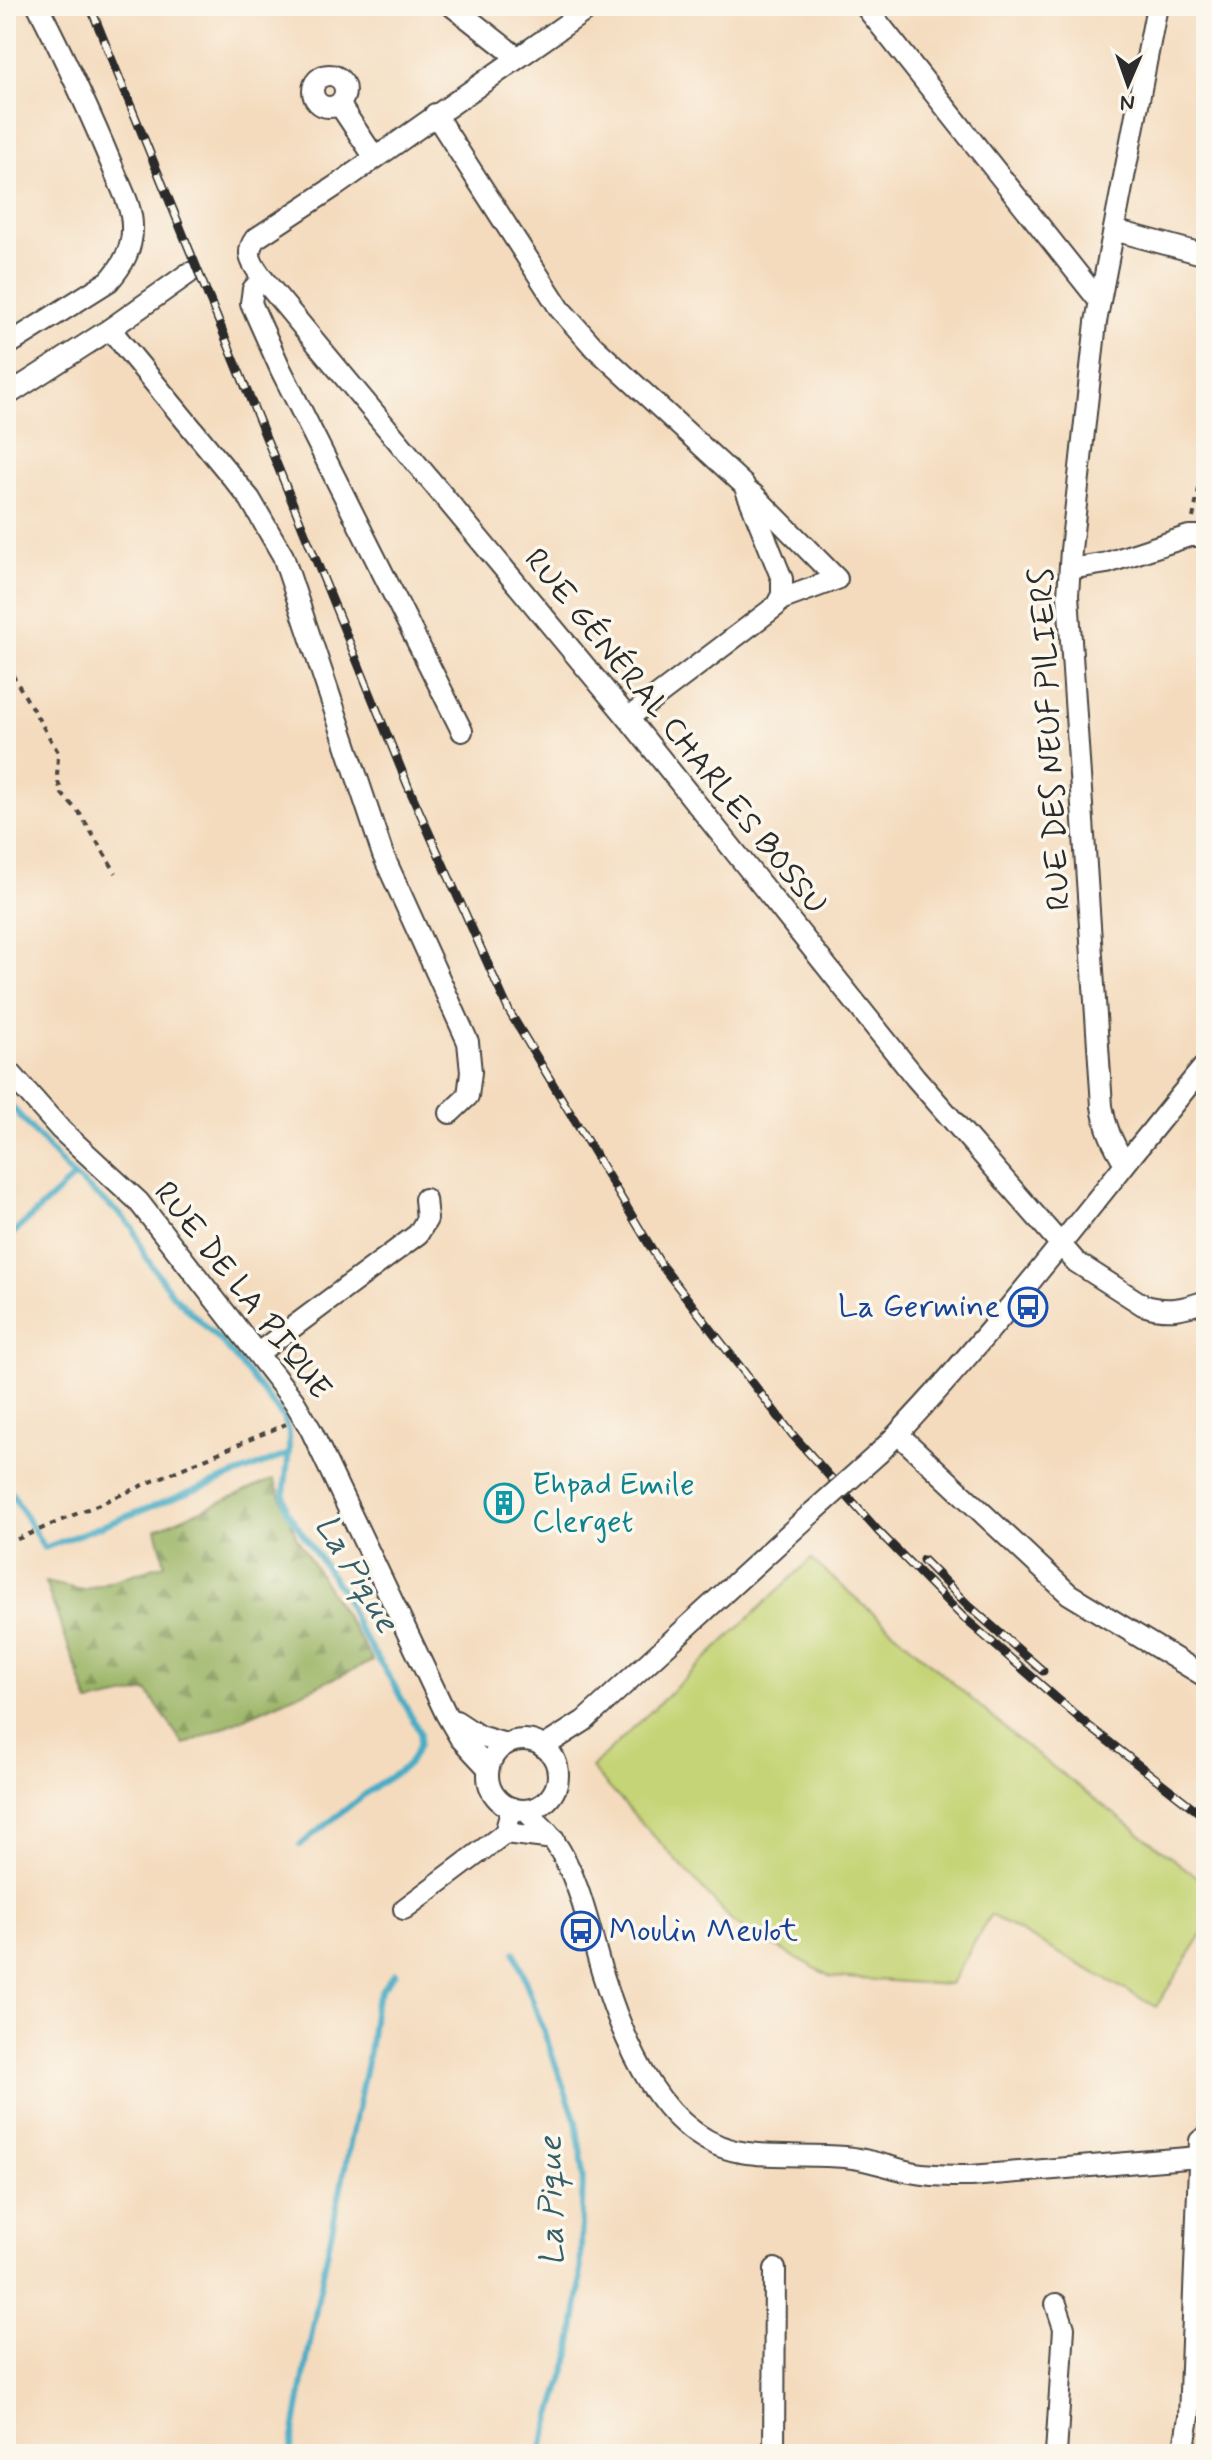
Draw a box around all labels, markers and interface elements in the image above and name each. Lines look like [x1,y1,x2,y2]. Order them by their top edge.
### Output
north arrow [1088,44,1168,124]
text: N [1120,88,1135,116]
street label: RUE GÉNÉRAL CHARLES BOSSU [514,540,836,924]
street label: RUE DES NEUF PILIERS [1021,567,1081,911]
street label: RUE DE LA PIQUE [144,1173,340,1409]
place label: La Germine [838,1286,1000,1328]
bus stop icon: La Germine [1007,1286,1049,1328]
place label: Ehpad Emile Clerget [532,1464,695,1543]
building icon: Ehpad Emile Clerget [483,1482,525,1524]
water label: La Pique [303,1507,409,1642]
bus stop icon: Moulin Meulot [560,1910,602,1952]
place label: Moulin Meulot [609,1910,798,1952]
water label: La Pique [528,2134,576,2266]

